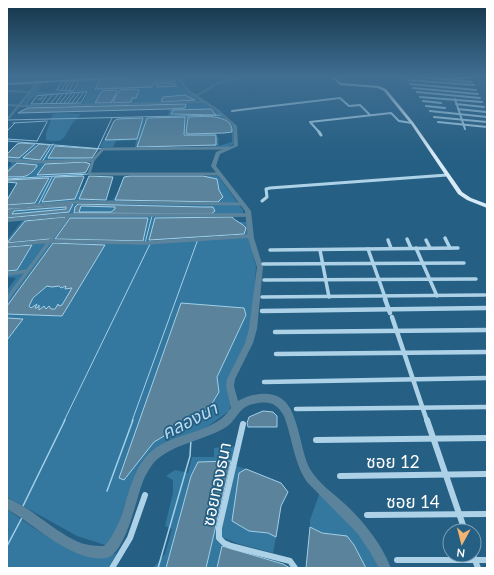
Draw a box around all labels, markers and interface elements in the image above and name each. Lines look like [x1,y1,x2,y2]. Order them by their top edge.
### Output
water label: คลองนา [157,396,221,443]
street label: ซอยทองธนา [197,440,235,528]
street label: ซอย 12 [366,451,420,472]
street label: ซอย 14 [386,491,440,512]
north arrow [442,523,482,563]
text: N [456,546,466,560]

